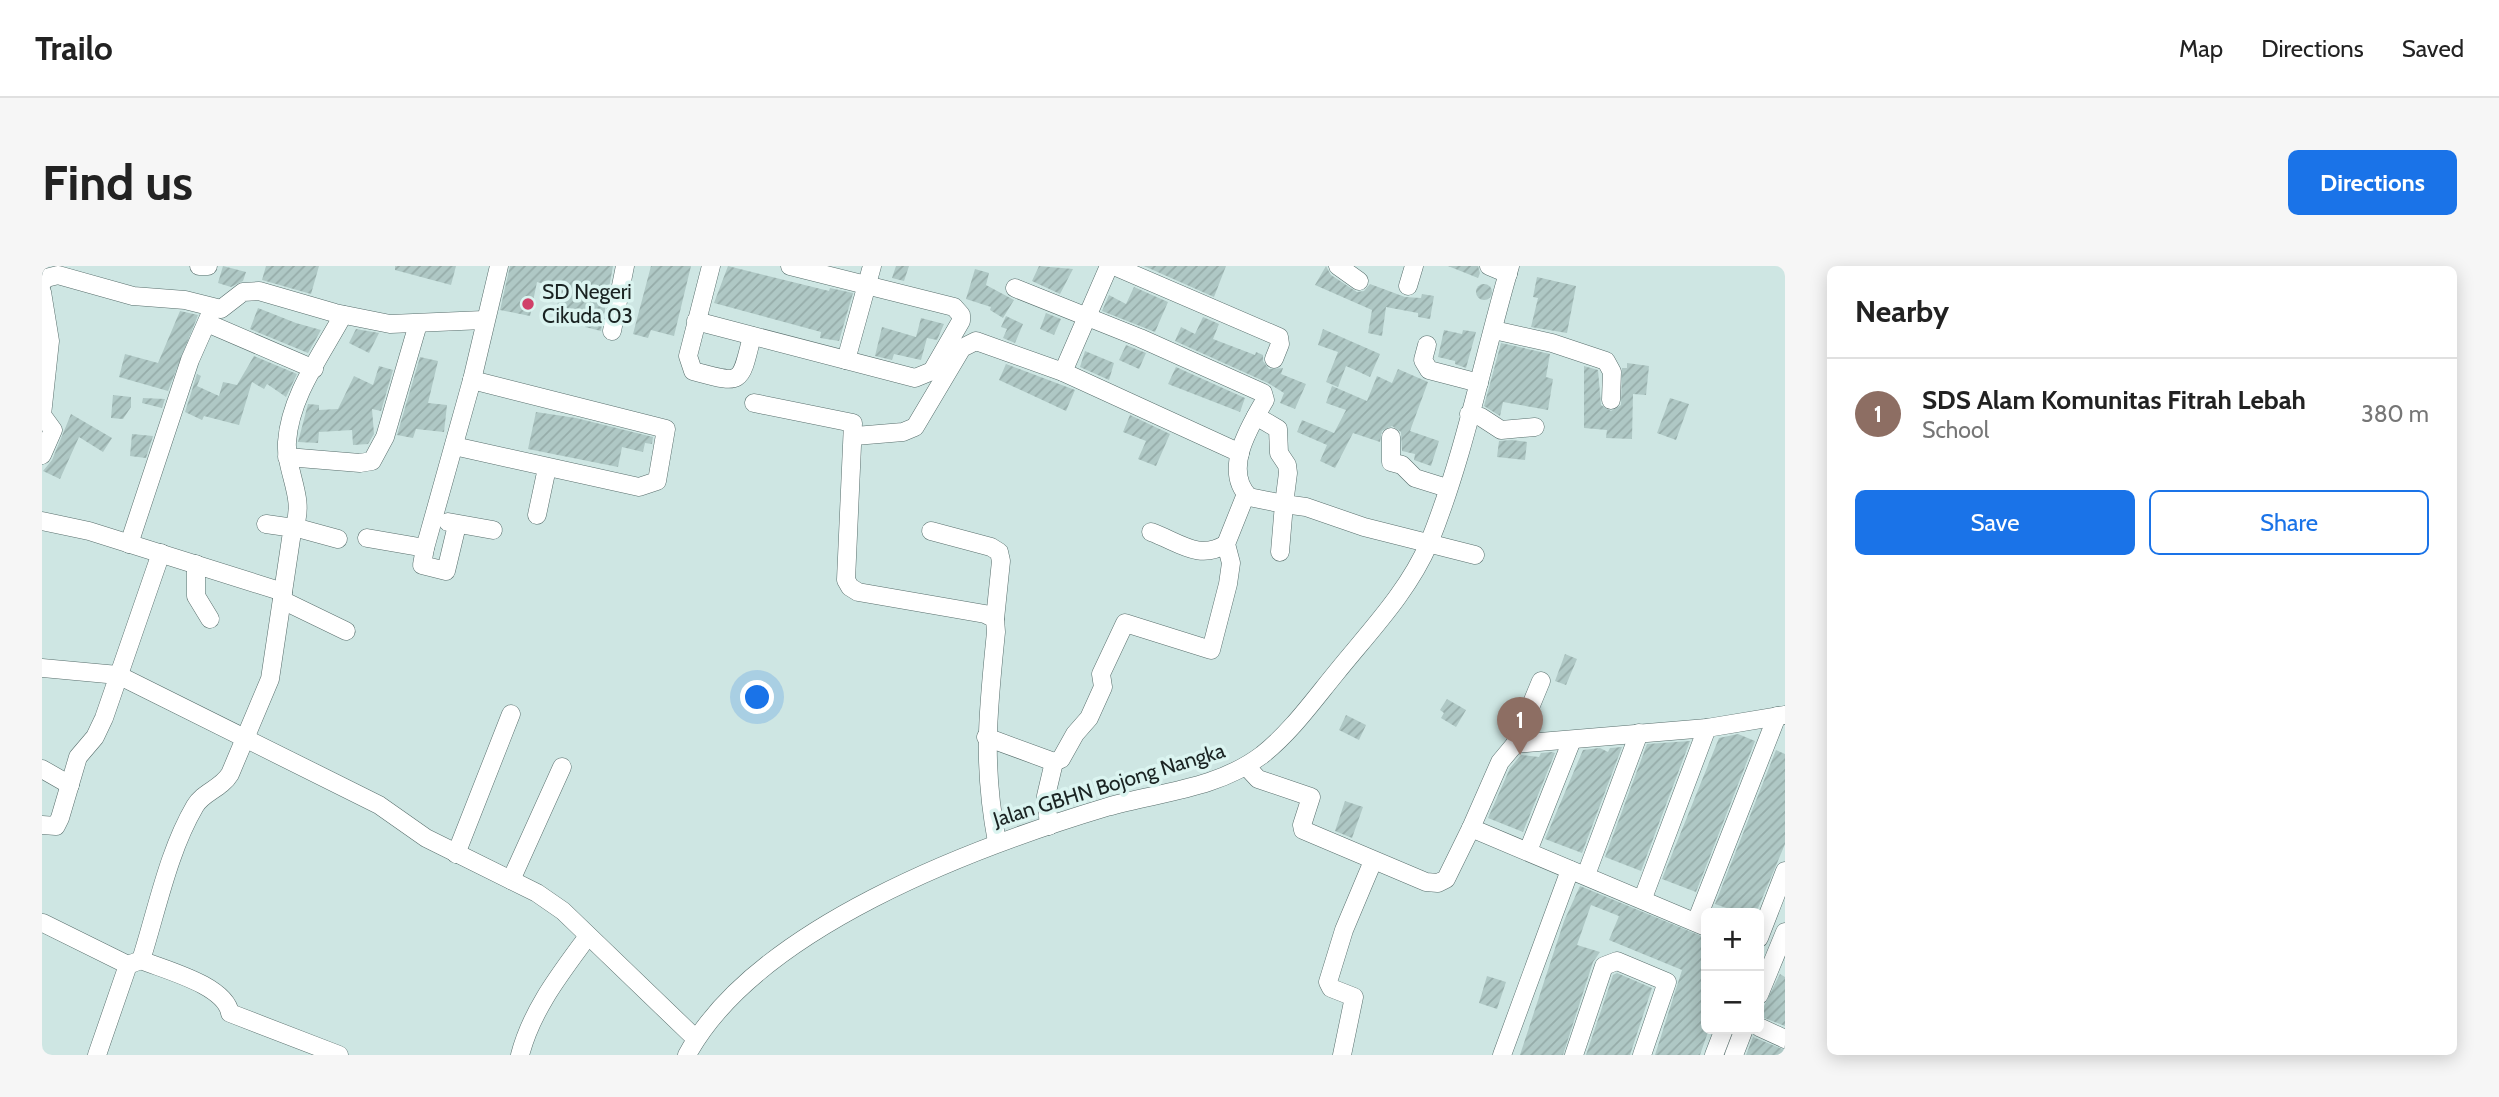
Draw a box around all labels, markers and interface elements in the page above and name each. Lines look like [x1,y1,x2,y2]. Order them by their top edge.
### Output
text: Trailo [35,28,113,68]
text: Map [2179,34,2223,63]
text: Directions [2261,34,2364,63]
text: Saved [2402,34,2464,63]
button: Directions [2288,150,2457,215]
text: Find us [42,153,193,212]
place label: SD Negeri Cikuda 03 [542,279,633,328]
text: Nearby [1855,293,1949,330]
marker: SD Negeri Cikuda 03 [520,296,536,312]
text: SDS Alam Komunitas Fitrah Lebah [1922,384,2306,416]
text: 1 [1874,400,1882,428]
text: 380 m [2361,400,2429,428]
text: School [1922,416,1989,444]
button: Save [1855,490,2135,555]
button: Share [2149,490,2429,555]
your location [740,680,774,714]
pin: 1 [1497,697,1543,755]
street label: Jalan GBHN Bojong Nangka [989,737,1228,833]
map controls [1701,908,1764,1034]
button: + [1701,908,1764,971]
button: − [1701,971,1764,1034]

